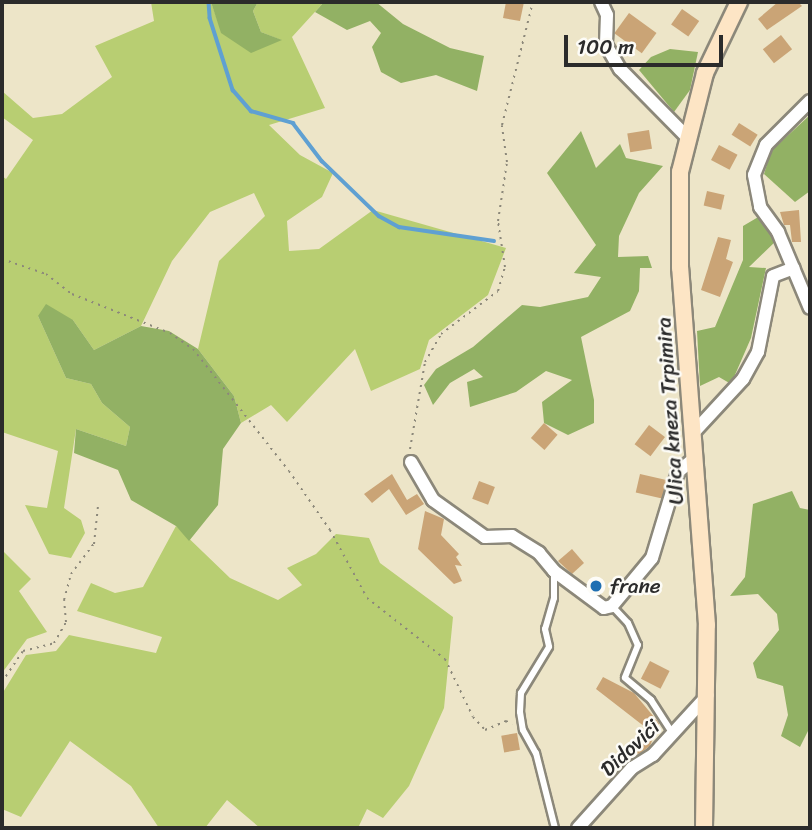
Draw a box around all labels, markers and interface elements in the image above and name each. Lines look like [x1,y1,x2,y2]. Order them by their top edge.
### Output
scale bar [567,21,726,65]
text: 100 m [577,28,634,66]
street label: Ulica kneza Trpimira [651,316,689,506]
place label: frane [610,573,661,599]
marker: frane [588,578,604,594]
street label: Didovići [595,714,665,782]

